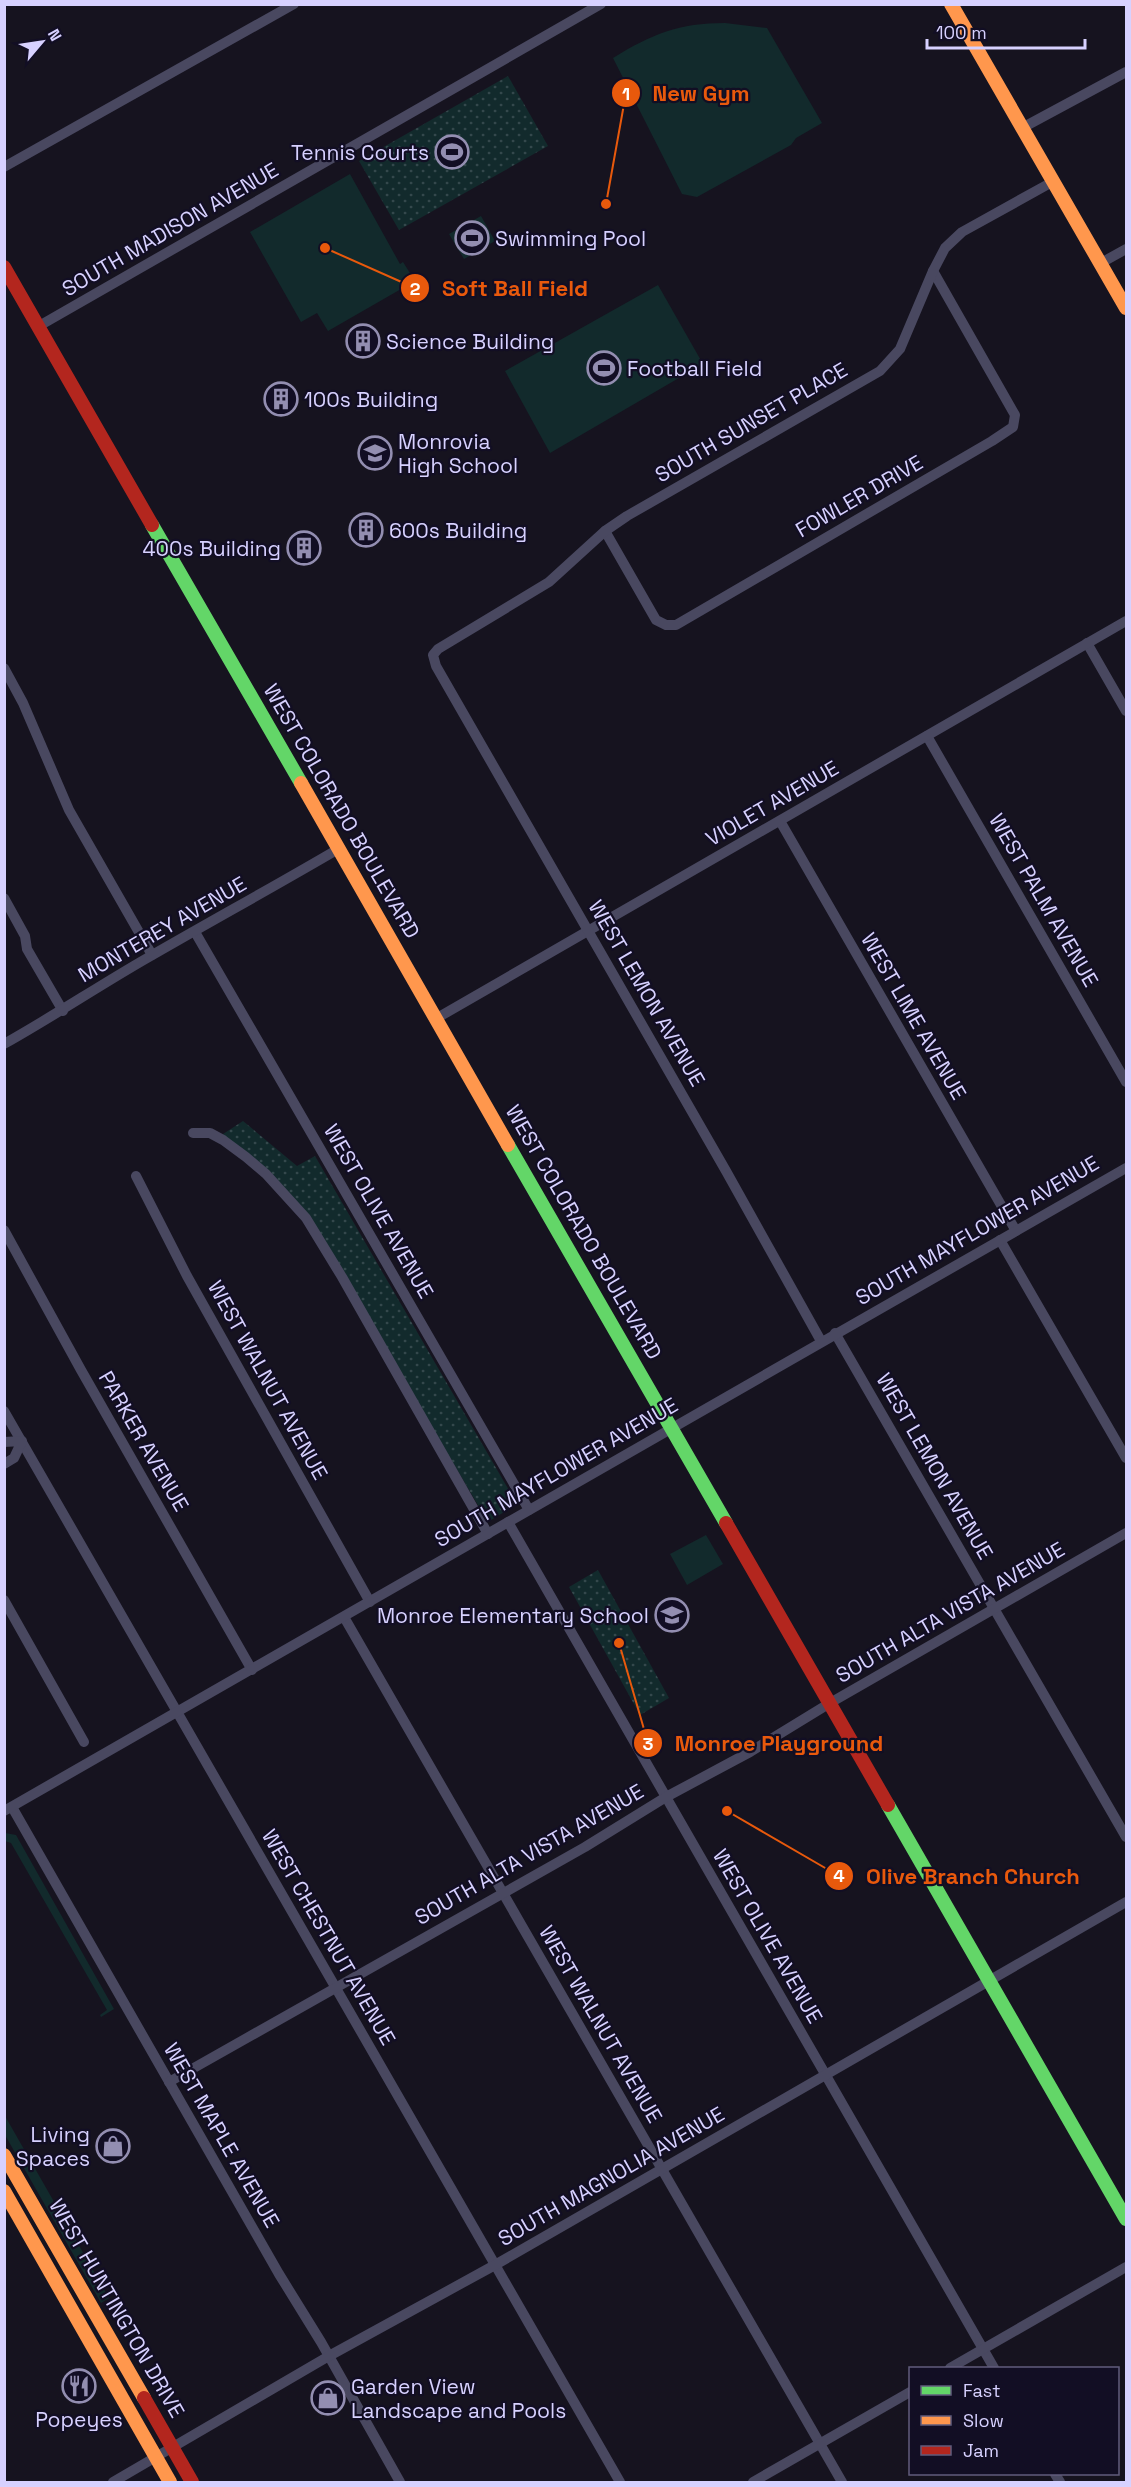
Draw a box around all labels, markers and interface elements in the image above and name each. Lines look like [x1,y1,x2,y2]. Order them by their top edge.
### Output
north arrow [12,12,72,72]
scale bar [927,12,1084,50]
text: 100 m [936,21,987,44]
text: N [43,25,66,45]
callout: New Gym [611,73,762,113]
text: New Gym [652,79,750,107]
text: 1 [622,82,630,105]
sports icon: Tennis Courts [434,134,470,170]
place label: Tennis Courts [291,139,429,166]
street label: SOUTH MADISON AVENUE [57,156,283,302]
sports icon: Swimming Pool [454,220,490,256]
place label: Swimming Pool [495,225,646,252]
callout: Soft Ball Field [400,268,600,308]
text: Soft Ball Field [442,274,588,302]
text: 2 [410,277,421,300]
building icon: Science Building [345,323,381,359]
place label: Science Building [386,328,554,355]
sports icon: Football Field [586,350,622,386]
place label: Football Field [627,355,762,382]
street label: SOUTH SUNSET PLACE [650,356,852,488]
building icon: 100s Building [263,381,299,417]
place label: 100s Building [304,386,438,413]
place label: Monrovia High School [398,428,518,479]
school or university icon: Monrovia High School [357,435,393,471]
street label: FOWLER DRIVE [791,449,927,543]
building icon: 600s Building [348,512,384,548]
place label: 600s Building [389,517,527,544]
building icon: 400s Building [286,530,322,566]
place label: 400s Building [142,535,281,562]
street label: WEST COLORADO BOULEVARD [258,679,426,943]
street label: VIOLET AVENUE [701,754,843,852]
street label: WEST PALM AVENUE [983,808,1105,992]
street label: MONTEREY AVENUE [73,870,251,988]
street label: WEST LEMON AVENUE [583,895,711,1091]
street label: WEST LIME AVENUE [855,928,973,1104]
street label: WEST COLORADO BOULEVARD [500,1100,668,1364]
street label: WEST OLIVE AVENUE [318,1119,440,1303]
street label: SOUTH MAYFLOWER AVENUE [850,1149,1104,1311]
street label: WEST WALNUT AVENUE [202,1276,334,1484]
street label: PARKER AVENUE [93,1366,195,1516]
street label: WEST LEMON AVENUE [871,1368,999,1564]
street label: SOUTH MAYFLOWER AVENUE [429,1391,683,1553]
street label: SOUTH ALTA VISTA AVENUE [831,1535,1069,1689]
school or university icon: Monroe Elementary School [654,1597,690,1633]
place label: Monroe Elementary School [377,1602,649,1629]
callout: Monroe Playground [633,1723,896,1763]
text: Monroe Playground [675,1729,883,1757]
text: 3 [643,1732,654,1755]
street label: SOUTH ALTA VISTA AVENUE [410,1777,648,1931]
street label: WEST CHESTNUT AVENUE [256,1824,402,2050]
street label: WEST OLIVE AVENUE [707,1844,829,2028]
callout: Olive Branch Church [824,1856,1092,1896]
text: Olive Branch Church [866,1862,1080,1890]
text: 4 [833,1864,845,1887]
street label: WEST WALNUT AVENUE [533,1920,669,2128]
street label: WEST MAPLE AVENUE [158,2038,286,2232]
street label: SOUTH MAGNOLIA AVENUE [493,2100,729,2252]
place label: Living Spaces [16,2121,90,2172]
shop icon: Living Spaces [95,2128,131,2164]
street label: WEST HUNTINGTON DRIVE [43,2194,191,2422]
legend [909,2367,1119,2475]
restaurant icon: Popeyes [61,2368,97,2404]
place label: Garden View Landscape and Pools [351,2373,566,2424]
text: Fast [963,2379,1000,2402]
shop icon: Garden View Landscape and Pools [310,2380,346,2416]
place label: Popeyes [35,2406,123,2433]
text: Slow [963,2409,1004,2432]
text: Jam [963,2439,999,2462]

